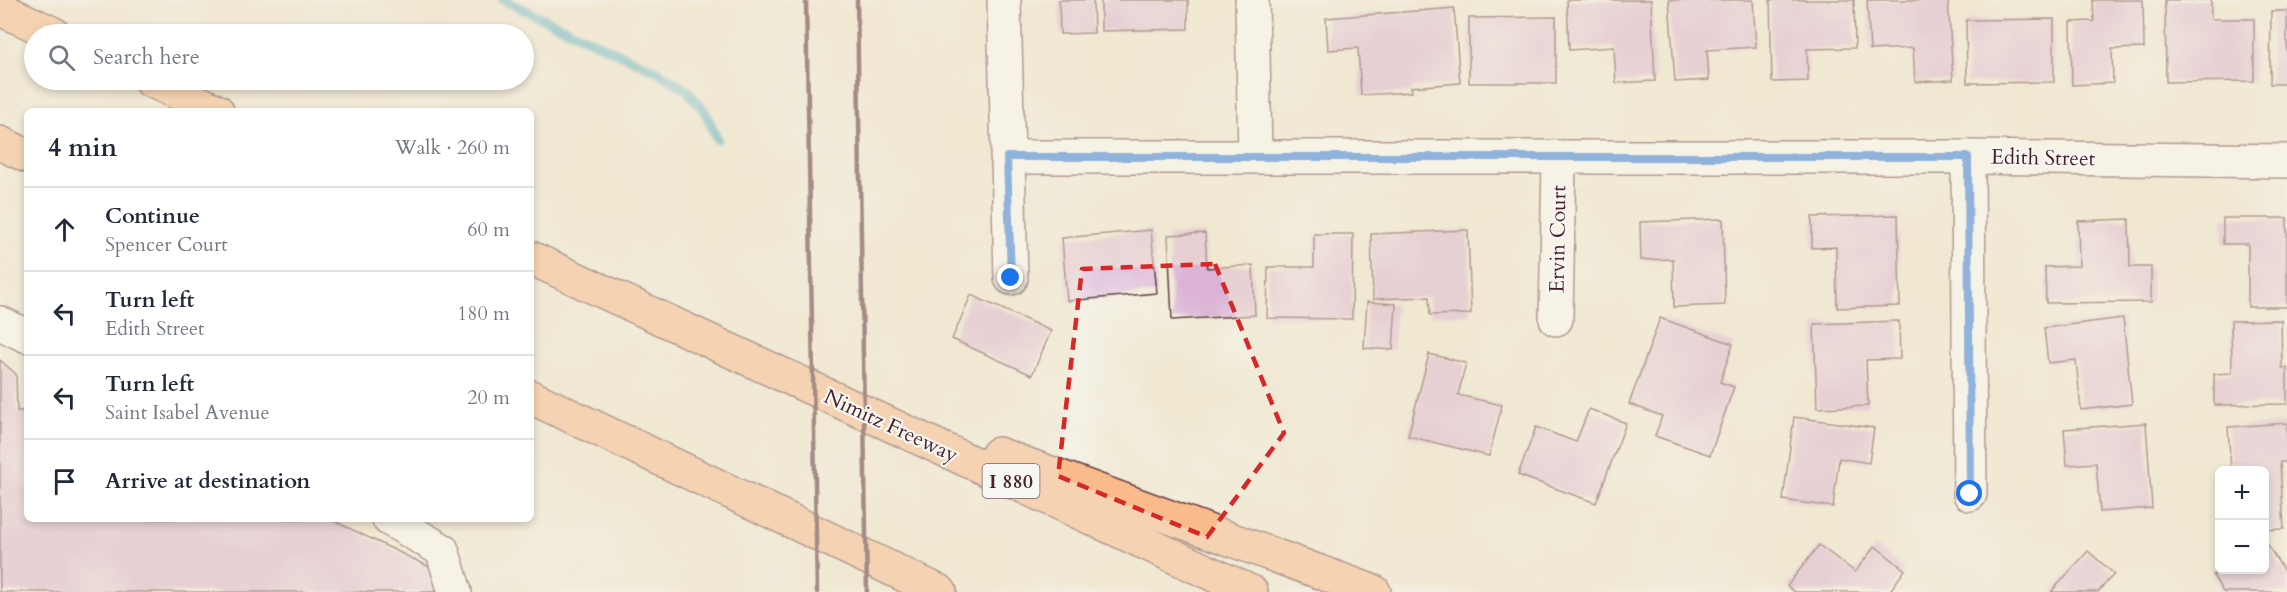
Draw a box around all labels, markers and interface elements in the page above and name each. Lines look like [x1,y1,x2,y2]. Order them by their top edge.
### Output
search box [24,24,534,90]
icon: search [45,41,78,74]
text: Search here [93,42,200,72]
text: 4 min [48,130,117,165]
text: Walk · 260 m [395,134,510,161]
street label: Edith Street [1991,143,2096,173]
street label: Ervin Court [1543,184,1573,293]
text: Continue [105,201,200,231]
icon: ahead [48,213,81,246]
text: 60 m [467,216,510,243]
text: Spencer Court [105,231,228,258]
route end [997,264,1023,290]
text: Turn left [105,285,194,315]
icon: left [48,297,81,330]
text: 180 m [457,300,510,327]
text: Edith Street [105,315,204,342]
text: Turn left [105,369,194,399]
icon: left [48,381,81,414]
street label: Nimitz Freeway [819,382,963,470]
text: 20 m [467,384,510,411]
text: Saint Isabel Avenue [105,399,270,426]
road number: I 880 [982,464,1040,498]
icon: arrive [48,465,81,498]
text: Arrive at destination [105,466,310,496]
map controls [2215,466,2269,574]
button: + [2215,466,2269,520]
route start [1956,480,1982,506]
button: − [2215,520,2269,574]

